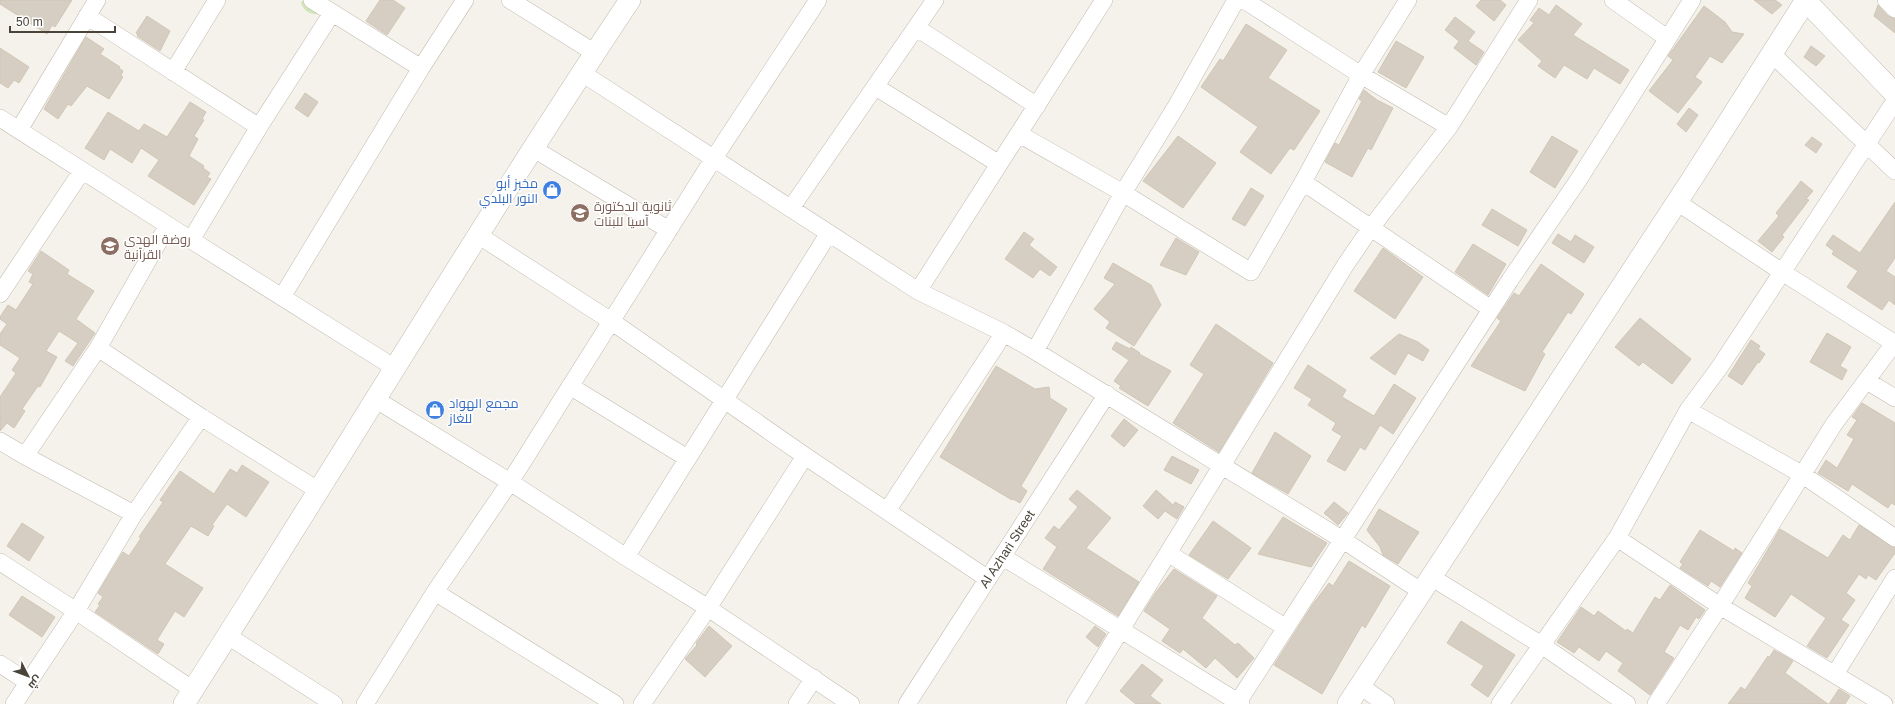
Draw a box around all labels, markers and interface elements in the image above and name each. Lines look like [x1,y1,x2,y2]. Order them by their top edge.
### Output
scale bar [10,8,115,34]
text: 50 m [16,15,43,29]
place label: مخبز أبو النور البلدي [479,175,538,209]
shop icon: مخبز أبو النور البلدي [541,179,563,201]
place label: ثانوية الدكتورة آسيا للبنات [594,199,672,229]
school or university icon: ثانوية الدكتورة آسيا للبنات [569,202,591,224]
place label: روضة الهدى القرآنية [124,232,191,262]
school or university icon: روضة الهدى القرآنية [99,235,121,257]
place label: مجمع الهواد للغاز [448,396,519,426]
shop icon: مجمع الهواد للغاز [424,399,446,421]
street label: Al Azhari Street [976,507,1038,591]
north arrow [8,656,48,696]
text: ش [26,673,45,692]

